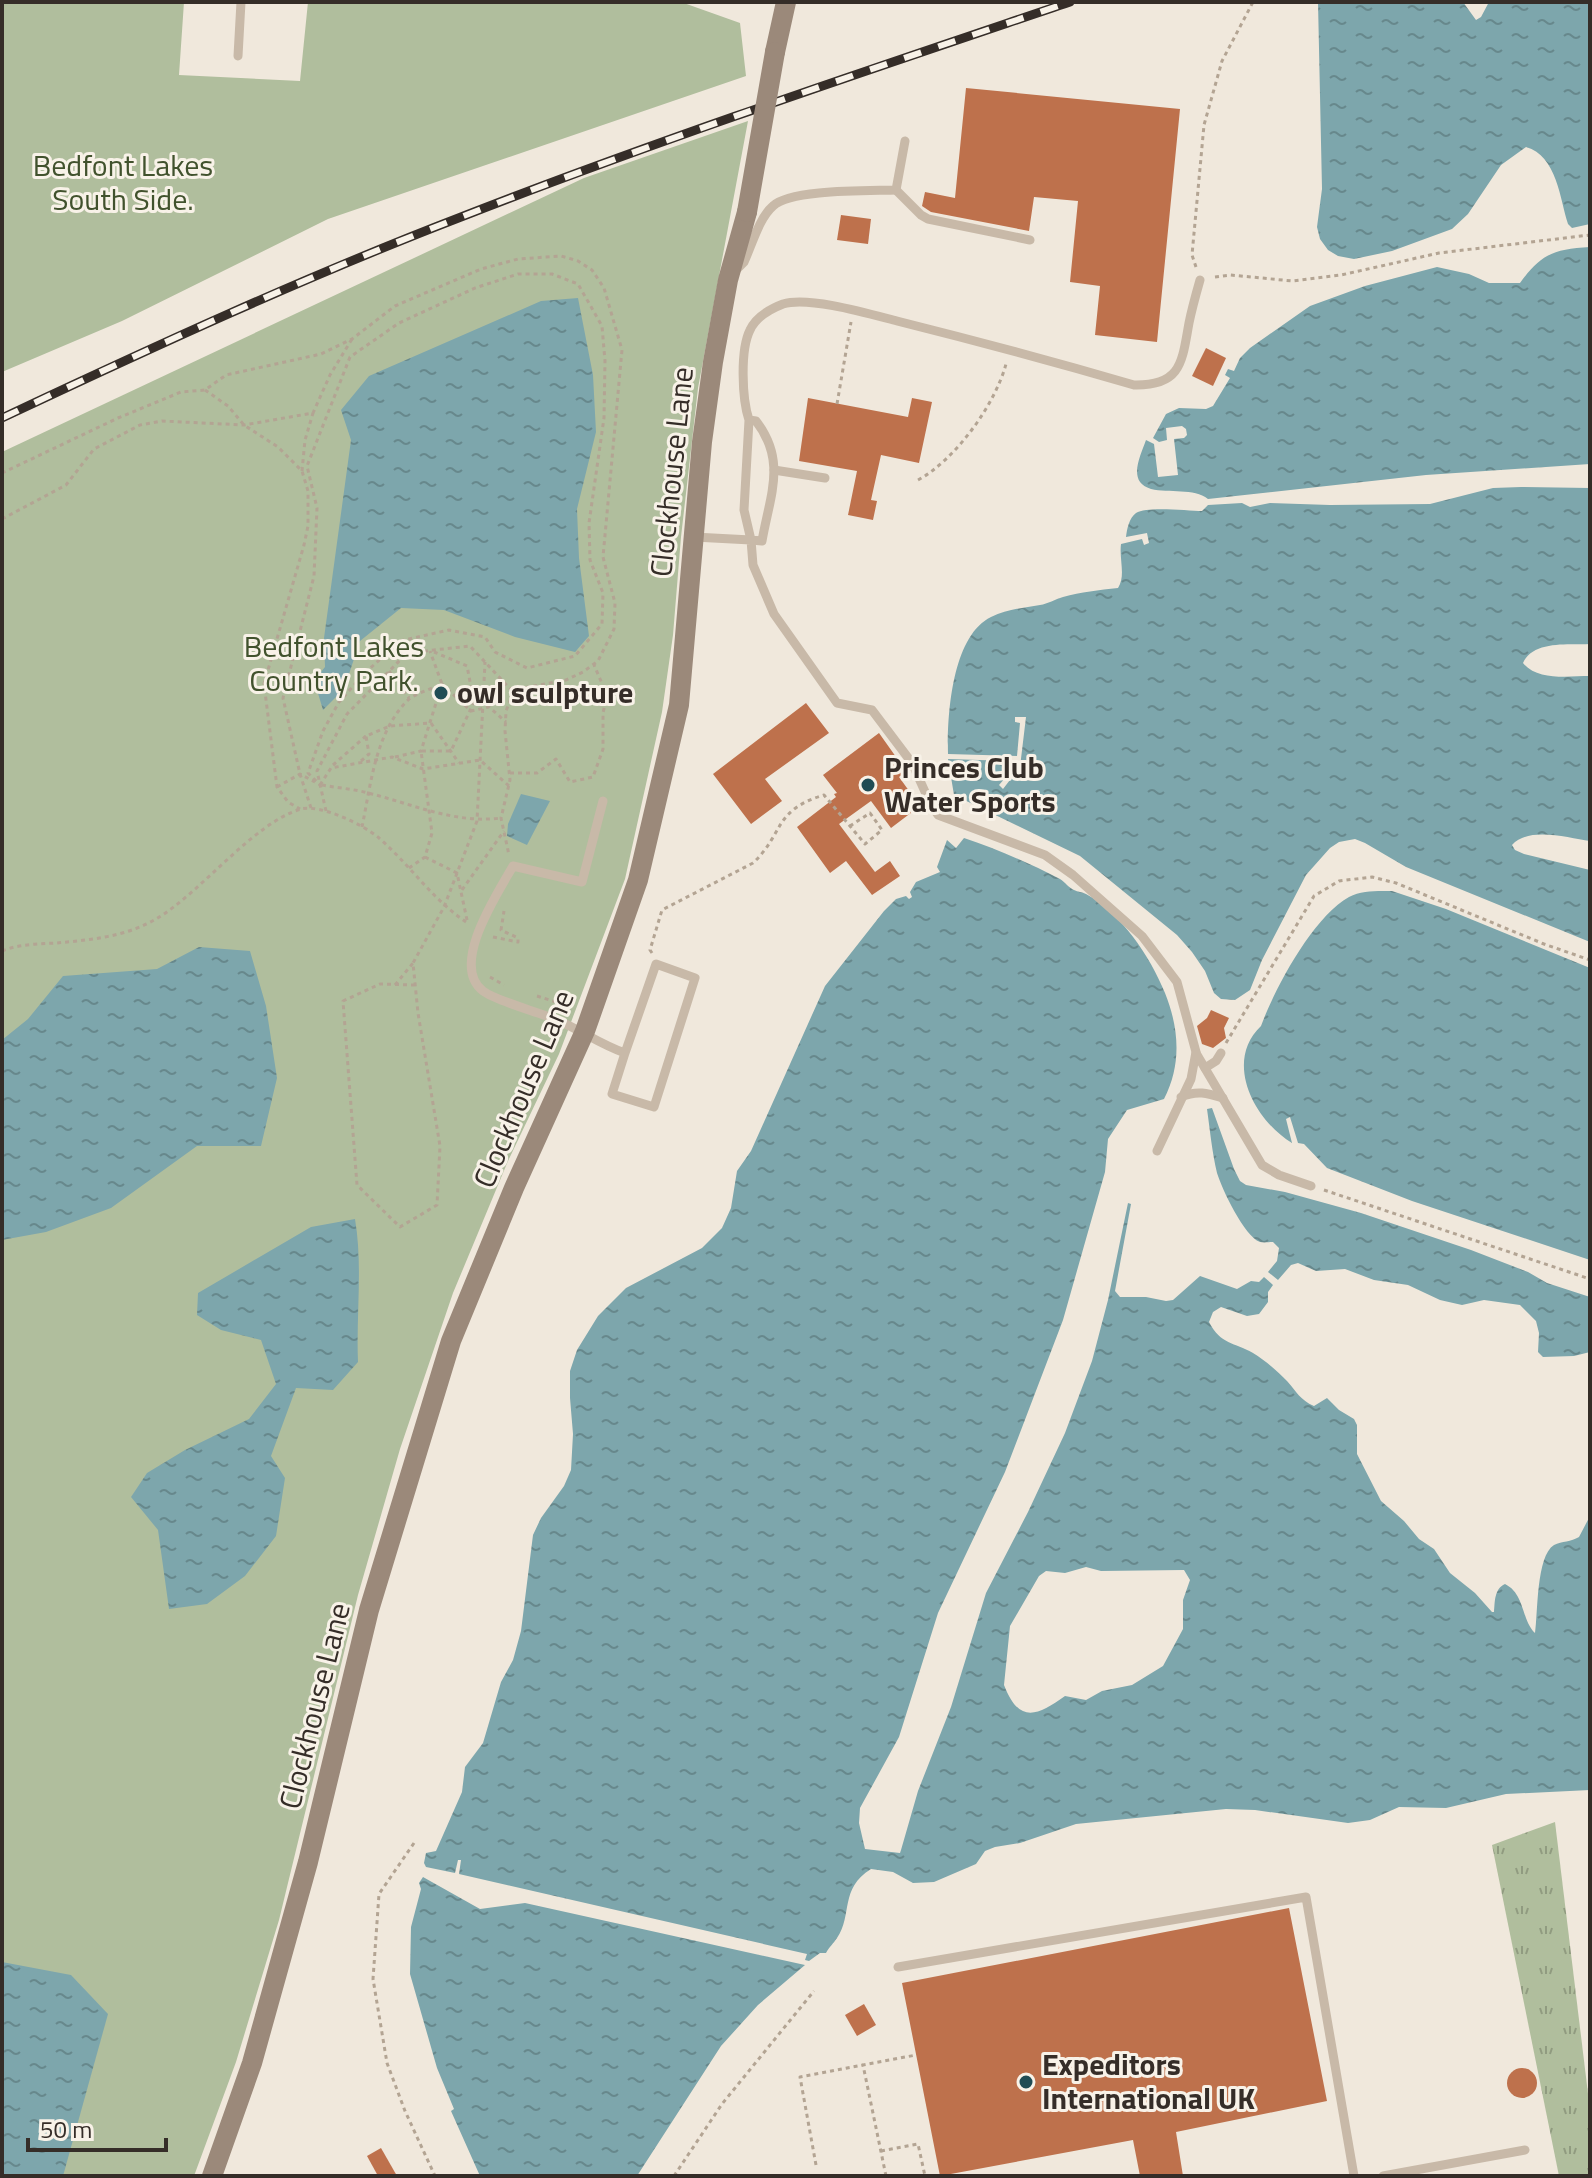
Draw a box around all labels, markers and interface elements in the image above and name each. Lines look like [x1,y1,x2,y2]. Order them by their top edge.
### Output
park label: Bedfont Lakes South Side. [33,142,213,222]
street label: Clockhouse Lane [637,365,705,579]
park label: Bedfont Lakes Country Park. [244,623,424,703]
place label: owl sculpture [457,669,633,715]
marker: owl sculpture [432,684,450,702]
place label: Princes Club Water Sports [884,744,1056,824]
marker: Princes Club Water Sports [859,776,877,794]
street label: Clockhouse Lane [461,983,585,1195]
street label: Clockhouse Lane [266,1598,362,1814]
place label: Expeditors International UK [1042,2041,1255,2121]
marker: Expeditors International UK [1017,2073,1035,2091]
scale bar [28,2102,166,2152]
text: 50 m [40,2111,92,2147]

